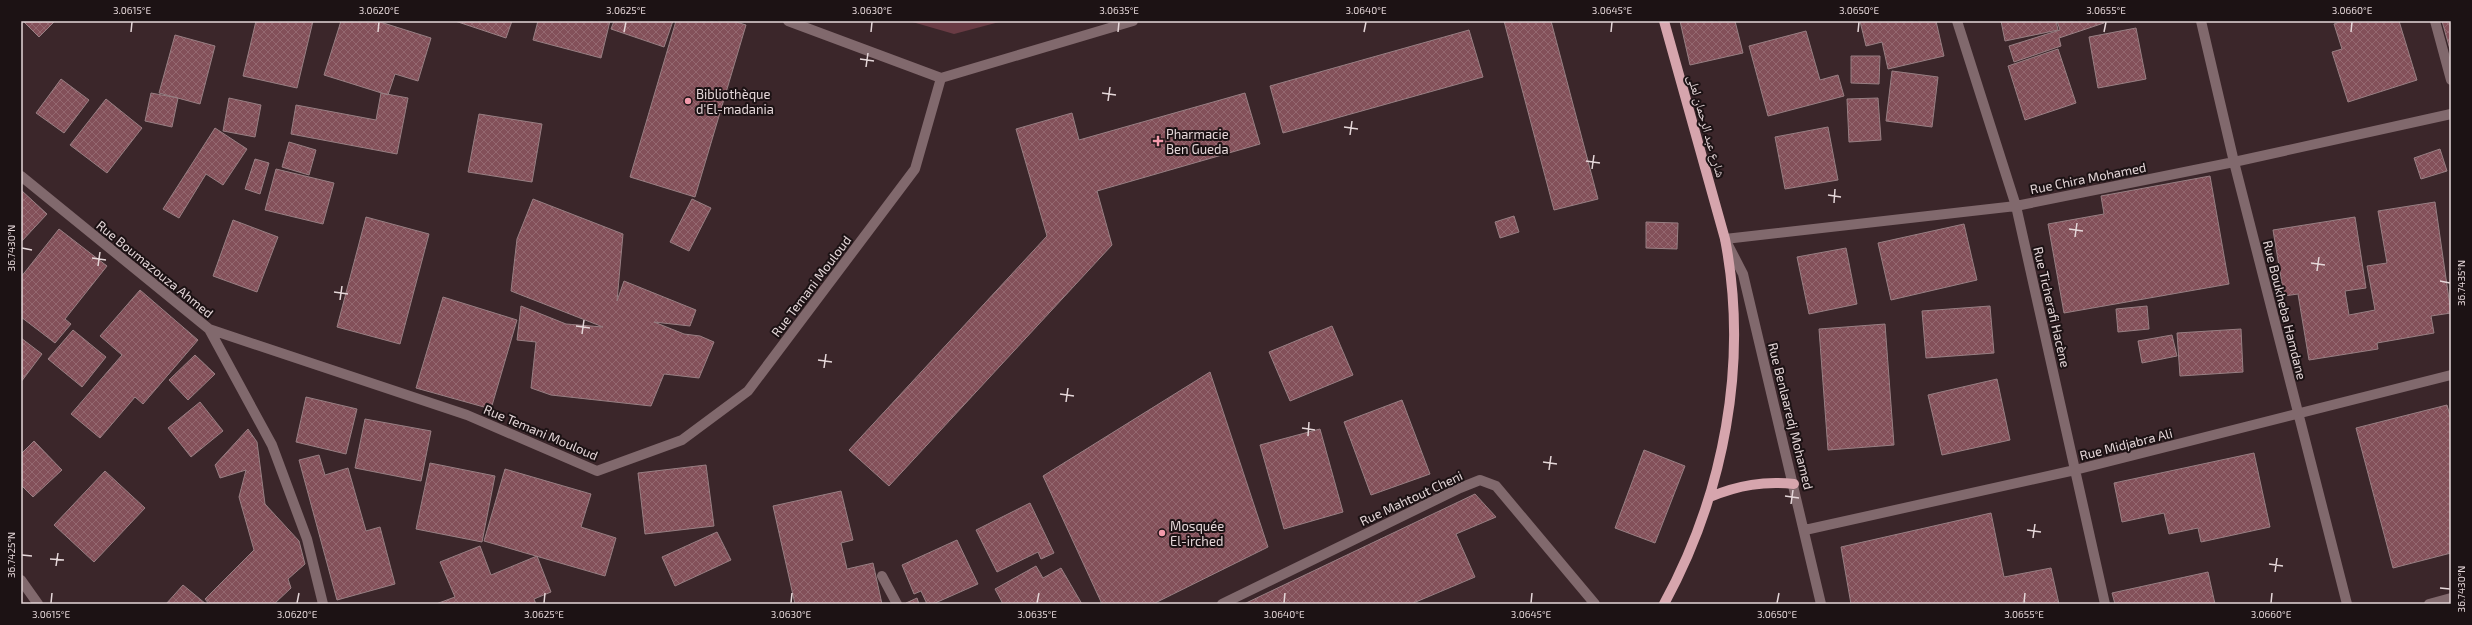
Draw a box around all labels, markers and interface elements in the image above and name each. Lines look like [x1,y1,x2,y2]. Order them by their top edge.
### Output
text: 3.0615°E [113,4,151,16]
text: 3.0620°E [359,4,400,16]
text: 3.0625°E [606,4,646,16]
text: 3.0630°E [852,4,893,16]
text: 3.0635°E [1099,4,1139,16]
text: 3.0640°E [1345,4,1387,16]
text: 3.0645°E [1592,4,1633,16]
text: 3.0650°E [1839,4,1880,16]
text: 3.0655°E [2086,4,2126,16]
text: 3.0660°E [2332,4,2373,16]
street label: شارع عبد الرحمان لعلى [1683,73,1729,180]
place label: Bibliothèque d'El-madania [696,86,774,117]
marker: Bibliothèque d'El-madania [683,96,693,106]
place label: Pharmacie Ben Gueda [1166,126,1229,157]
marker: Pharmacie Ben Gueda [1153,136,1163,146]
street label: Rue Chira Mohamed [2029,159,2147,197]
street label: Rue Boumazouza Ahmed [93,217,217,321]
text: 36.7430°N [5,225,17,271]
street label: Rue Temani Mouloud [768,232,854,340]
street label: Rue Boukheba Hamdane [2260,239,2310,381]
street label: Rue Ticherafi Hacène [2030,245,2074,369]
text: 36.7435°N [2455,260,2467,306]
street label: Rue Benlaaredj Mohamed [1765,341,1817,491]
street label: Rue Temani Mouloud [481,401,601,463]
street label: Rue Midjabra Ali [2078,425,2174,463]
street label: Rue Mahtout Cheni [1357,467,1465,529]
place label: Mosquée El-irched [1170,518,1224,549]
marker: Mosquée El-irched [1157,528,1167,538]
text: 36.7425°N [5,532,17,578]
text: 36.7430°N [2455,566,2467,612]
text: 3.0615°E [32,608,70,620]
text: 3.0620°E [277,608,318,620]
text: 3.0625°E [524,608,564,620]
text: 3.0630°E [771,608,812,620]
text: 3.0635°E [1017,608,1057,620]
text: 3.0640°E [1263,608,1305,620]
text: 3.0645°E [1511,608,1552,620]
text: 3.0650°E [1757,608,1798,620]
text: 3.0655°E [2004,608,2044,620]
text: 3.0660°E [2251,608,2292,620]

